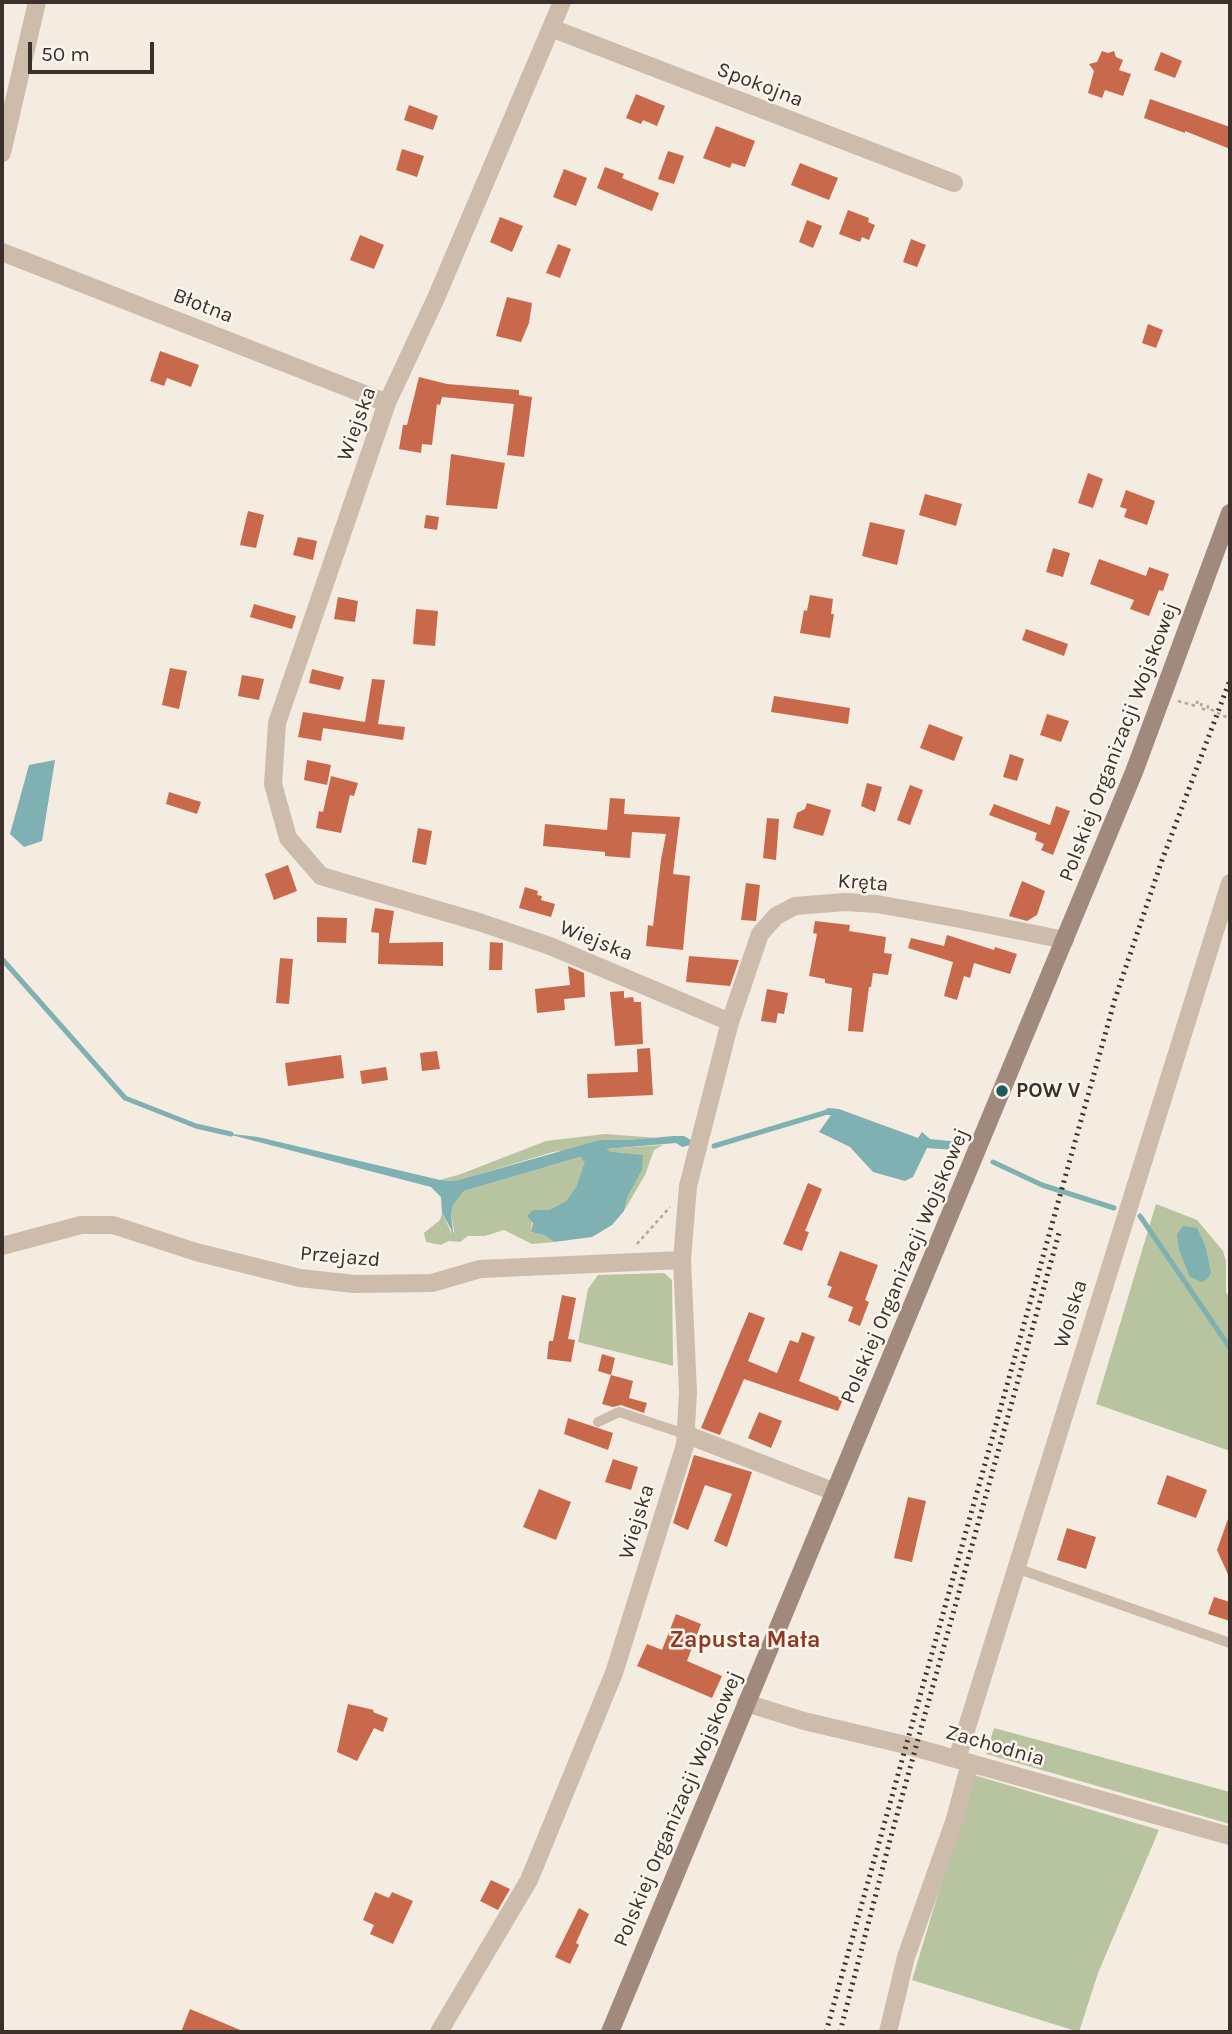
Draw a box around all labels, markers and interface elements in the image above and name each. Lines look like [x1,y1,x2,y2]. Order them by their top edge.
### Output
scale bar [32,28,158,72]
text: 50 m [41,42,90,66]
street label: Spokojna [713,57,807,113]
street label: Błotna [169,283,237,329]
street label: Wiejska [332,384,382,464]
street label: Polskiej Organizacji Wojskowej [1054,599,1184,885]
street label: Kręta [837,869,889,897]
street label: Wiejska [556,915,636,967]
place label: POW V [1016,1078,1080,1104]
marker: POW V [994,1083,1010,1099]
street label: Polskiej Organizacji Wojskowej [835,1124,975,1408]
street label: Przejazd [299,1241,381,1273]
street label: Wolska [1049,1277,1093,1351]
street label: Wiejska [614,1482,660,1562]
district label: Zapusta Mała [670,1626,820,1654]
street label: Polskiej Organizacji Wojskowej [608,1667,748,1951]
street label: Zachodnia [943,1720,1047,1772]

